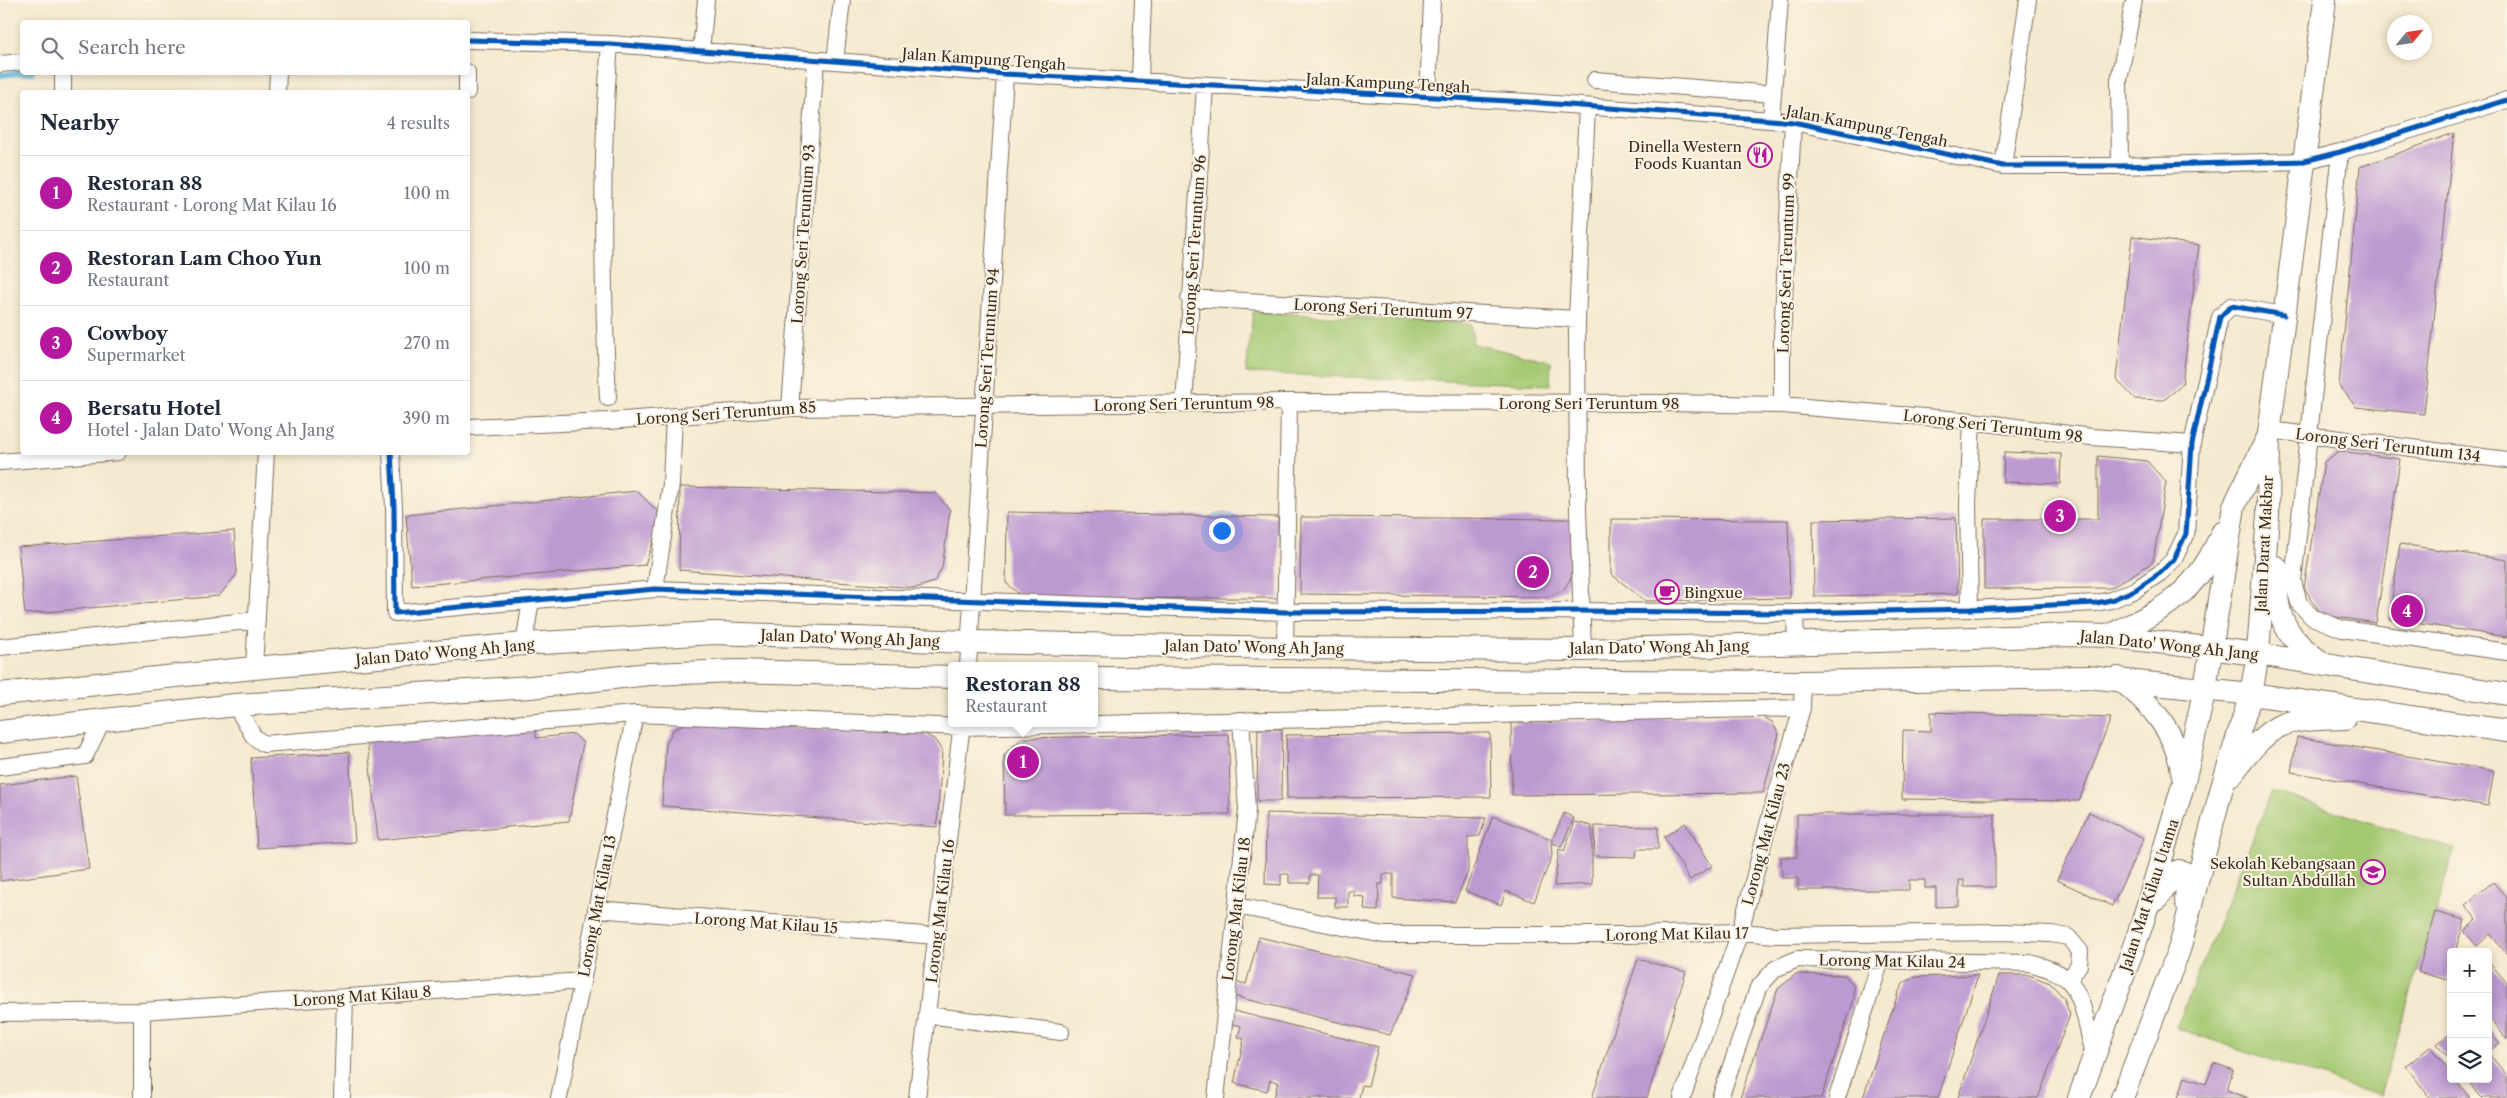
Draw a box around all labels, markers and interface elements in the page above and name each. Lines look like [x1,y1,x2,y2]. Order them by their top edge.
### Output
north arrow [2387,15,2432,60]
search box [20,20,470,75]
icon: search [38,34,66,62]
text: Search here [78,36,186,59]
street label: Jalan Kampung Tengah [899,44,1067,74]
street label: Jalan Kampung Tengah [1303,69,1471,97]
street label: Jalan Kampung Tengah [1783,101,1950,151]
text: Nearby [40,110,119,135]
text: 4 results [387,113,450,133]
place label: Dinella Western Foods Kuantan [1628,137,1743,173]
restaurant icon: Dinella Western Foods Kuantan [1747,142,1773,168]
street label: Lorong Seri Teruntum 93 [787,143,819,325]
street label: Lorong Seri Teruntum 96 [1178,154,1210,336]
text: Restoran 88 [87,172,203,195]
street label: Lorong Seri Teruntum 99 [1773,172,1799,354]
text: 1 [52,183,60,203]
text: 100 m [404,183,450,203]
text: Restaurant · Lorong Mat Kilau 16 [87,195,337,215]
text: Restoran Lam Choo Yun [87,247,322,270]
text: 2 [51,258,61,278]
text: 100 m [404,258,450,278]
street label: Lorong Seri Teruntum 94 [971,267,1003,449]
text: Restaurant [87,270,169,290]
street label: Lorong Seri Teruntum 97 [1293,295,1474,323]
text: Cowboy [87,322,168,345]
text: 3 [51,333,61,353]
text: 270 m [404,333,450,353]
text: Supermarket [87,345,185,365]
street label: Lorong Seri Teruntum 98 [1093,393,1275,415]
street label: Lorong Seri Teruntum 98 [1499,394,1680,413]
text: Bersatu Hotel [87,397,221,420]
street label: Lorong Seri Teruntum 85 [635,397,817,429]
street label: Lorong Seri Teruntum 98 [1902,406,2084,446]
text: 4 [51,408,61,428]
text: 390 m [403,408,450,428]
text: Hotel · Jalan Dato' Wong Ah Jang [87,420,334,440]
street label: Lorong Seri Teruntum 134 [2294,424,2482,466]
street label: Jalan Darat Makbar [2251,474,2277,615]
pin: 3 [2044,497,2076,535]
your location [1209,518,1235,544]
pin: 2 [1517,553,1549,591]
cafe icon: Bingxue [1654,579,1680,605]
place label: Bingxue [1684,583,1743,602]
pin: 4 [2391,592,2423,630]
street label: Jalan Dato' Wong Ah Jang [758,625,940,651]
street label: Jalan Dato' Wong Ah Jang [2077,626,2259,664]
street label: Jalan Dato' Wong Ah Jang [353,635,535,669]
street label: Jalan Dato' Wong Ah Jang [1162,636,1344,658]
street label: Jalan Dato' Wong Ah Jang [1567,636,1749,658]
popup [948,662,1098,727]
text: Restoran 88 [965,673,1081,696]
text: Restaurant [965,696,1047,716]
pin: 1 [1007,743,1039,781]
street label: Lorong Mat Kilau 23 [1738,761,1794,907]
street label: Jalan Mat Kilau Utama [2115,816,2183,976]
street label: Lorong Mat Kilau 13 [574,833,620,979]
street label: Lorong Mat Kilau 18 [1218,836,1254,982]
street label: Lorong Mat Kilau 16 [922,838,958,984]
place label: Sekolah Kebangsaan Sultan Abdullah [2210,854,2357,890]
school or university icon: Sekolah Kebangsaan Sultan Abdullah [2360,859,2386,885]
street label: Lorong Mat Kilau 15 [693,908,839,938]
street label: Lorong Mat Kilau 17 [1605,923,1749,945]
map controls [2447,948,2492,1083]
button: + [2447,948,2492,993]
street label: Lorong Mat Kilau 24 [1818,950,1966,972]
street label: Lorong Mat Kilau 8 [292,982,432,1010]
button: − [2447,993,2492,1038]
button: layers [2447,1038,2492,1083]

